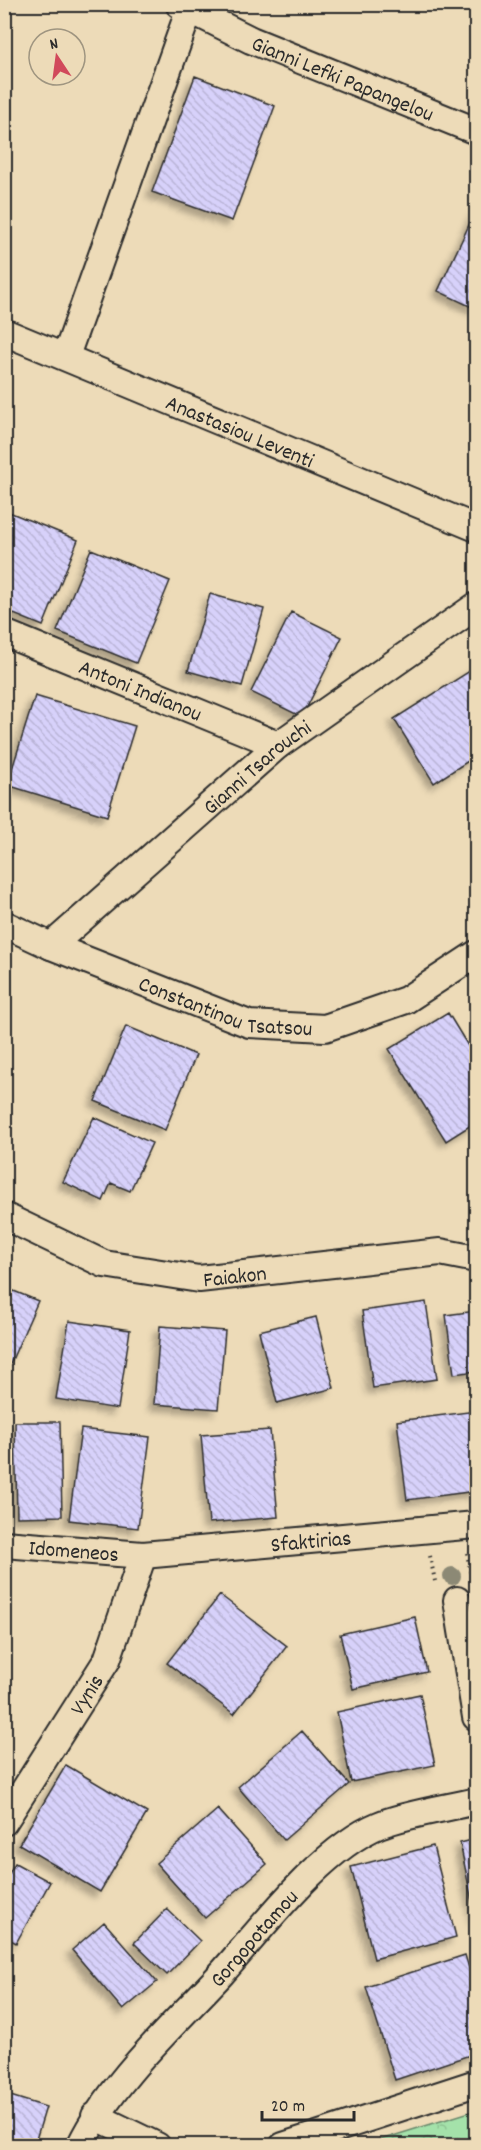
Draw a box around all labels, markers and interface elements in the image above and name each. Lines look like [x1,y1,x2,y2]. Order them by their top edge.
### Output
north arrow [27,27,87,87]
street label: Gianni Lefki Papangelou [246,30,438,131]
text: N [48,33,61,57]
street label: Anastasiou Leventi [160,389,318,478]
street label: Antoni Indianou [73,653,206,731]
street label: Gianni Tsarouchi [197,714,319,824]
street label: Constantinou Tsatsou [133,970,313,1046]
street label: Faiakon [202,1260,268,1297]
street label: Sfaktirias [270,1524,353,1562]
street label: Idomeneos [27,1534,120,1572]
street label: Vynis [64,1669,113,1722]
street label: Gorgopotamou [204,1884,307,1996]
scale bar [262,2084,354,2122]
text: 20 m [271,2095,305,2120]

